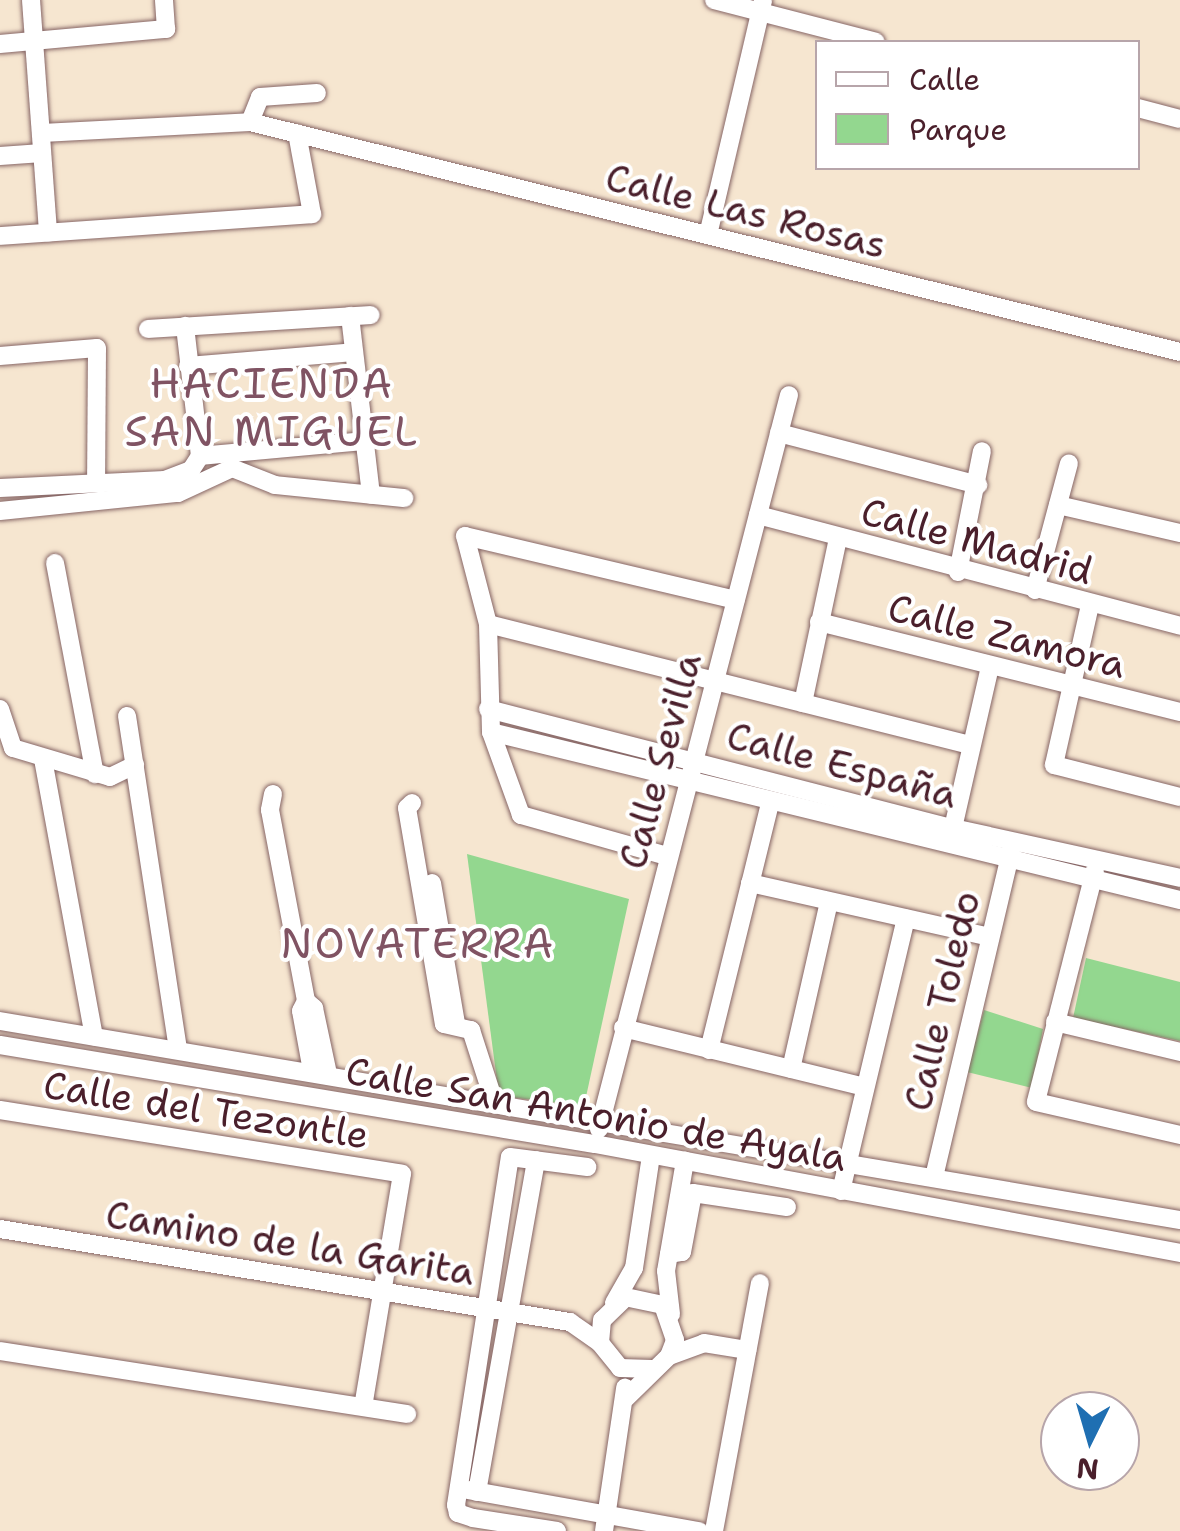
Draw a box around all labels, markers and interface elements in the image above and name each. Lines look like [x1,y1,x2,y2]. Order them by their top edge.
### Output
legend [815,40,1140,170]
text: Calle [909,59,980,100]
text: Parque [909,109,1007,150]
street label: Calle Las Rosas [601,154,891,268]
district label: HACIENDA SAN MIGUEL [124,358,420,456]
street label: Calle Madrid [856,488,1098,594]
street label: Calle Zamora [884,584,1130,688]
street label: Calle Sevilla [609,648,711,874]
street label: Calle España [722,712,962,818]
street label: Calle Toledo [895,887,989,1115]
district label: NOVATERRA [280,918,556,968]
street label: Calle San Antonio de Ayala [342,1048,850,1180]
street label: Calle del Tezontle [40,1062,372,1158]
street label: Camino de la Garita [103,1191,477,1295]
north arrow [1040,1391,1140,1491]
text: N [1075,1449,1100,1489]

